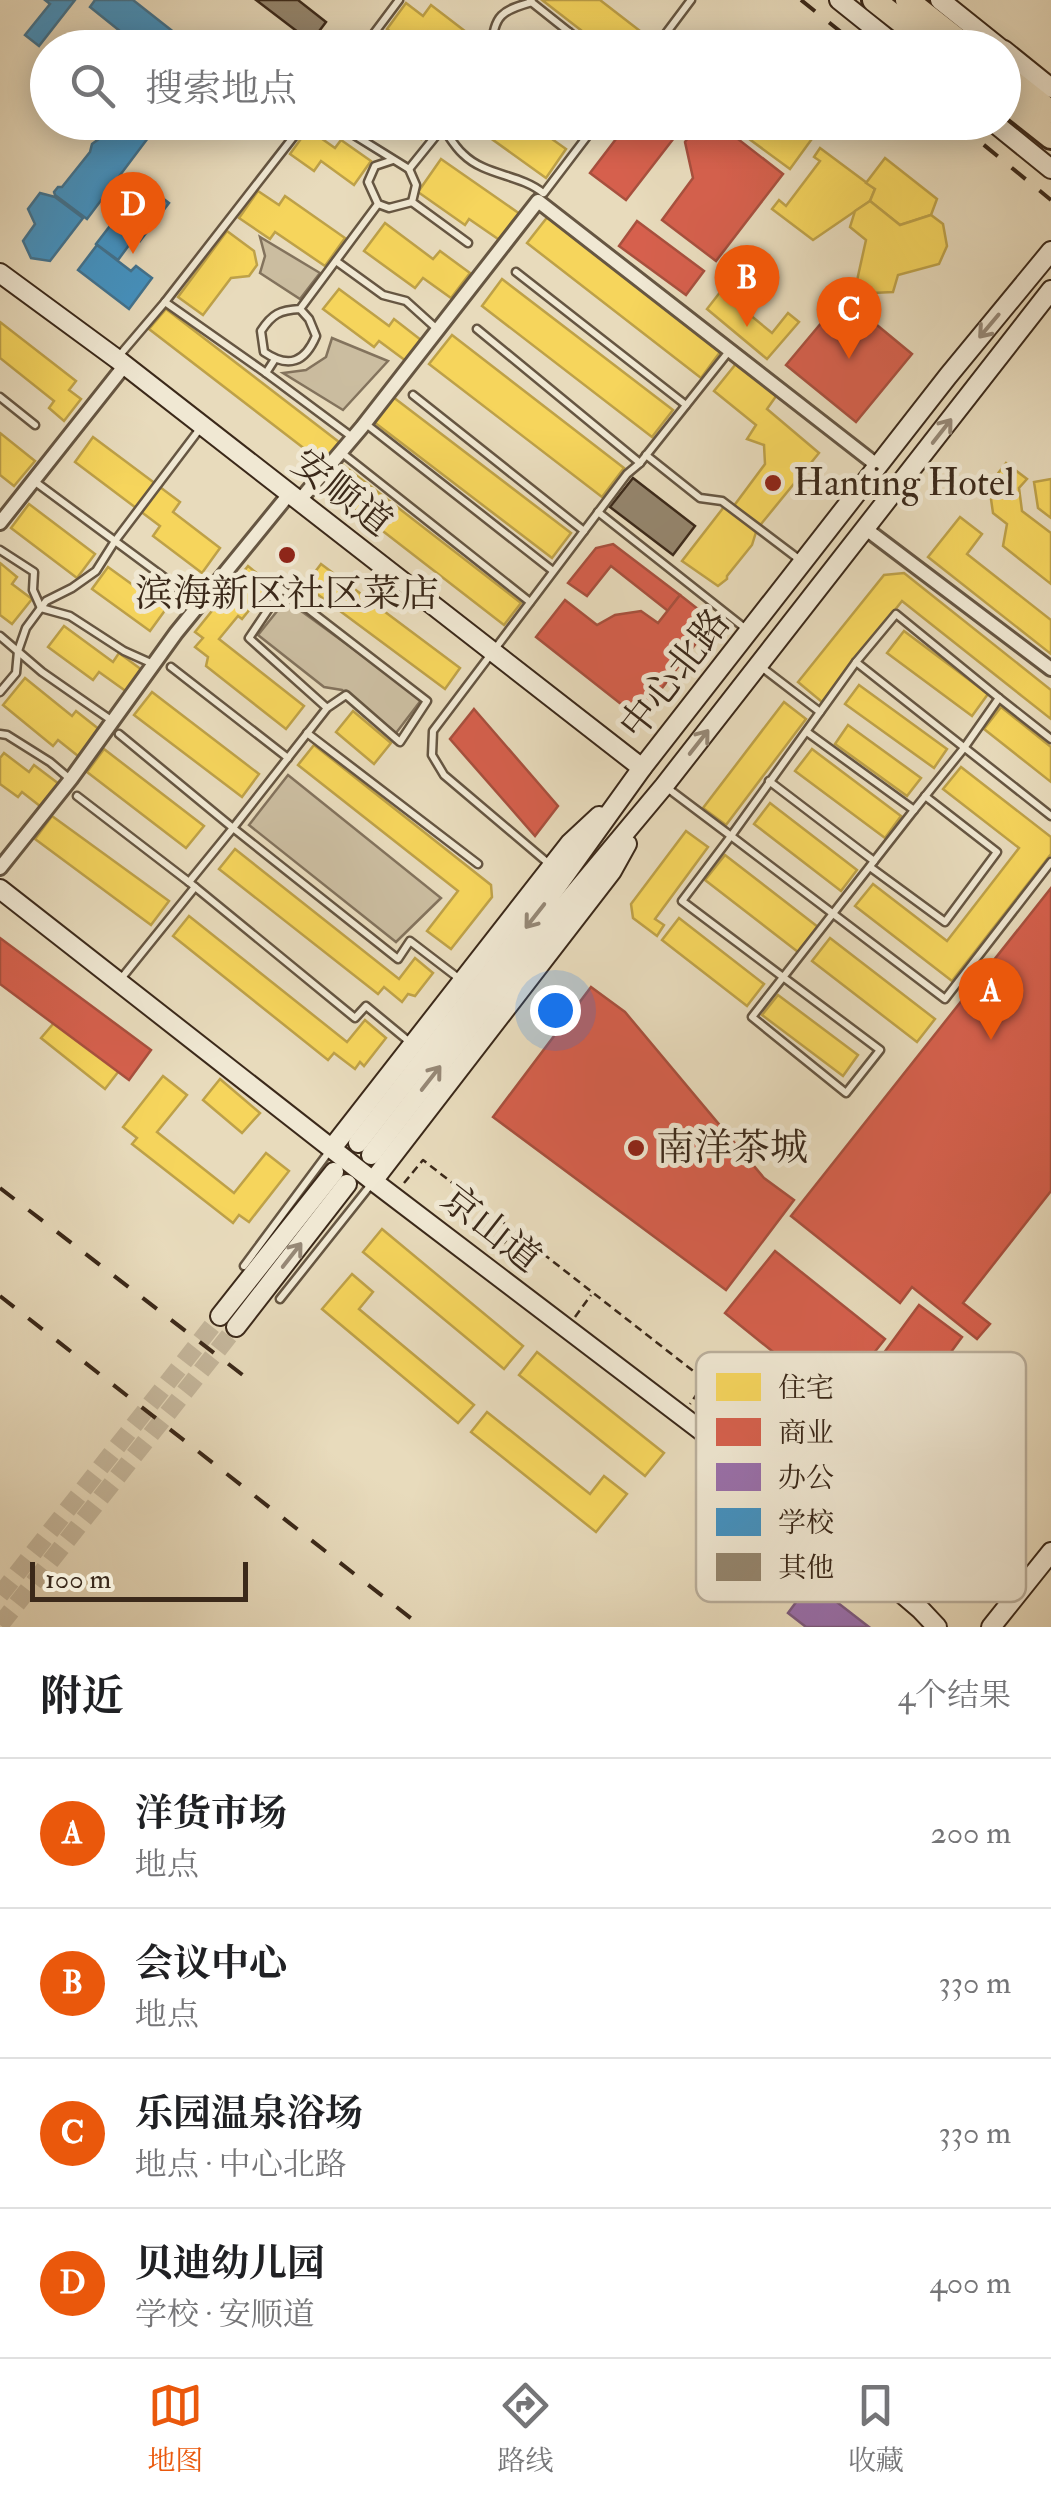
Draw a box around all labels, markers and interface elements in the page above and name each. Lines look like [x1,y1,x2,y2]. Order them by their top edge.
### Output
search box [30,30,1021,140]
icon: search [65,58,120,113]
text: 搜索地点 [145,65,297,113]
pin: D [100,172,166,254]
pin: B [714,245,780,327]
pin: C [816,276,882,359]
one-way arrow [979,313,1001,339]
one-way arrow [931,418,953,444]
street label: 安顺道 [282,439,402,547]
place label: Hanting Hotel [793,459,1015,507]
marker: Hanting Hotel [762,472,784,494]
marker: 滨海新区社区菜店 [276,544,298,566]
place label: 滨海新区社区菜店 [135,570,439,618]
street label: 中心北路 [609,599,741,749]
one-way arrow [688,729,709,756]
one-way arrow [525,902,546,929]
pin: A [958,958,1024,1040]
your location [530,985,581,1036]
one-way arrow [420,1065,441,1092]
place label: 南洋茶城 [656,1124,808,1172]
marker: 南洋茶城 [625,1137,647,1159]
street label: 京山道 [431,1175,551,1283]
one-way arrow [280,1243,302,1269]
legend [696,1352,1026,1602]
text: 住宅 [778,1371,834,1406]
text: 商业 [778,1416,834,1451]
text: 办公 [778,1461,834,1496]
text: 学校 [778,1506,834,1541]
text: 其他 [778,1551,834,1586]
scale bar [30,1557,248,1602]
text: 100 m [45,1562,111,1597]
text: 附近 [40,1671,124,1723]
text: 4个结果 [898,1676,1011,1716]
text: 洋货市场 [135,1790,287,1838]
text: A [62,1813,83,1853]
text: 200 m [930,1813,1011,1853]
text: 地点 [135,1845,199,1885]
text: 会议中心 [135,1940,287,1988]
text: B [62,1963,83,2003]
text: 330 m [938,1963,1011,2003]
text: 地点 [135,1995,199,2035]
text: 乐园温泉浴场 [135,2090,363,2138]
text: C [61,2113,84,2153]
text: 330 m [938,2113,1011,2153]
text: 地点 · 中心北路 [135,2145,347,2185]
text: 贝迪幼儿园 [135,2240,325,2288]
text: D [59,2263,86,2303]
text: 400 m [929,2263,1011,2303]
text: 学校 · 安顺道 [135,2295,315,2335]
tab: 地图 [147,2378,203,2479]
tab: 路线 [497,2378,554,2479]
tab: 收藏 [848,2378,904,2479]

